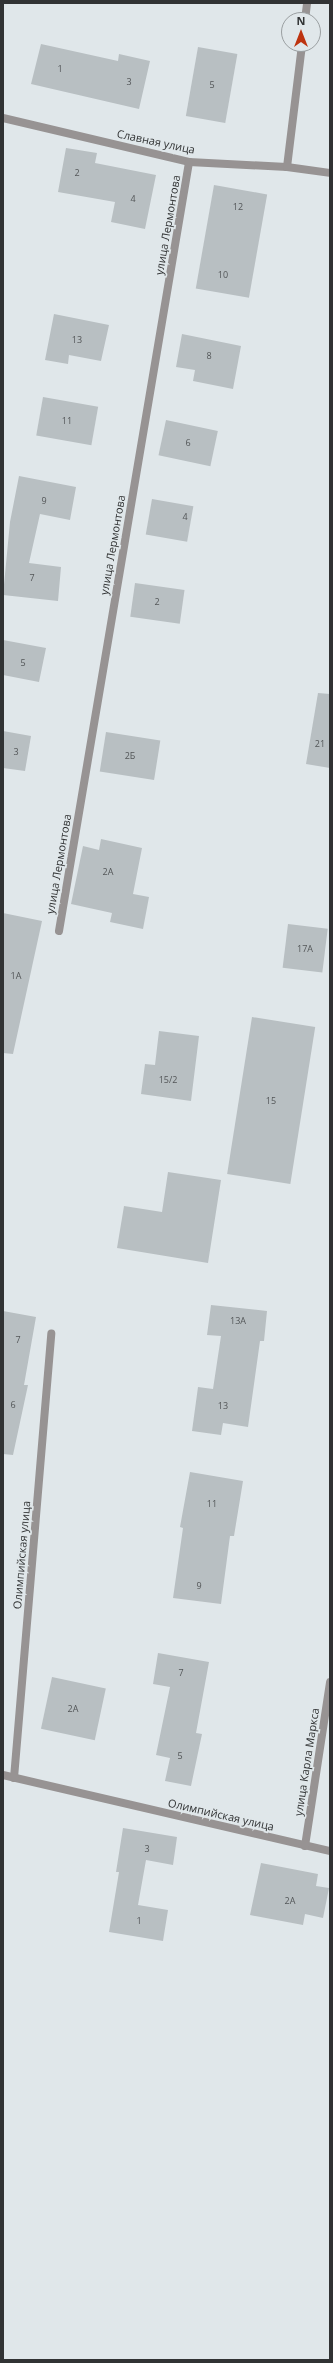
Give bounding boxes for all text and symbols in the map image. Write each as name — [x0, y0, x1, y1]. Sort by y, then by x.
north arrow — [281, 12, 321, 52]
text: N — [297, 13, 305, 28]
house number: 1 — [57, 64, 63, 74]
house number: 3 — [126, 77, 132, 87]
house number: 5 — [209, 80, 215, 90]
street label: Славная улица — [116, 127, 196, 157]
house number: 2 — [74, 168, 80, 178]
street label: улица Лермонтова — [153, 174, 183, 276]
house number: 4 — [130, 194, 136, 204]
house number: 12 — [233, 202, 243, 212]
house number: 10 — [218, 270, 228, 280]
house number: 13 — [72, 335, 82, 345]
house number: 8 — [206, 351, 212, 361]
house number: 11 — [62, 416, 72, 426]
house number: 6 — [185, 438, 191, 448]
street label: улица Лермонтова — [98, 494, 128, 596]
house number: 9 — [41, 496, 47, 506]
house number: 4 — [182, 512, 188, 522]
house number: 7 — [29, 573, 35, 583]
house number: 2 — [154, 597, 160, 607]
house number: 5 — [20, 658, 26, 668]
house number: 21 — [315, 739, 325, 749]
house number: 3 — [13, 747, 19, 757]
house number: 2Б — [125, 751, 135, 761]
street label: улица Лермонтова — [44, 813, 74, 915]
house number: 2А — [103, 867, 113, 877]
house number: 17А — [297, 944, 313, 954]
house number: 1А — [11, 971, 21, 981]
house number: 15/2 — [159, 1075, 177, 1085]
house number: 15 — [266, 1096, 276, 1106]
house number: 13А — [230, 1316, 246, 1326]
house number: 7 — [15, 1335, 21, 1345]
house number: 6 — [10, 1400, 16, 1410]
house number: 13 — [218, 1401, 228, 1411]
house number: 11 — [207, 1499, 217, 1509]
street label: Олимпийская улица — [11, 1500, 33, 1610]
house number: 9 — [196, 1581, 202, 1591]
house number: 7 — [178, 1668, 184, 1678]
house number: 2А — [68, 1704, 78, 1714]
street label: улица Карла Маркса — [292, 1707, 322, 1817]
house number: 5 — [177, 1751, 183, 1761]
street label: Олимпийская улица — [167, 1796, 275, 1834]
house number: 3 — [144, 1844, 150, 1854]
house number: 2А — [285, 1896, 295, 1906]
house number: 1 — [136, 1916, 142, 1926]

